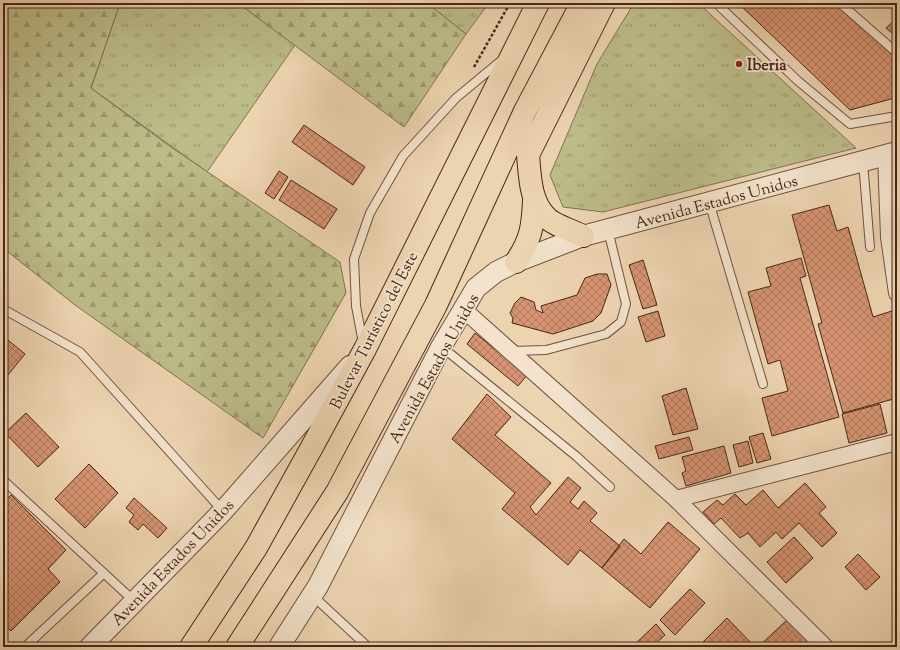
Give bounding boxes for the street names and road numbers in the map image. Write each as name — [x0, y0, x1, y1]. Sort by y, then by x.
street label: Avenida Estados Unidos — [633, 171, 801, 236]
street label: Bulevar Turístico del Este — [325, 248, 425, 414]
street label: Avenida Estados Unidos — [384, 290, 486, 448]
street label: Avenida Estados Unidos — [107, 495, 240, 632]

